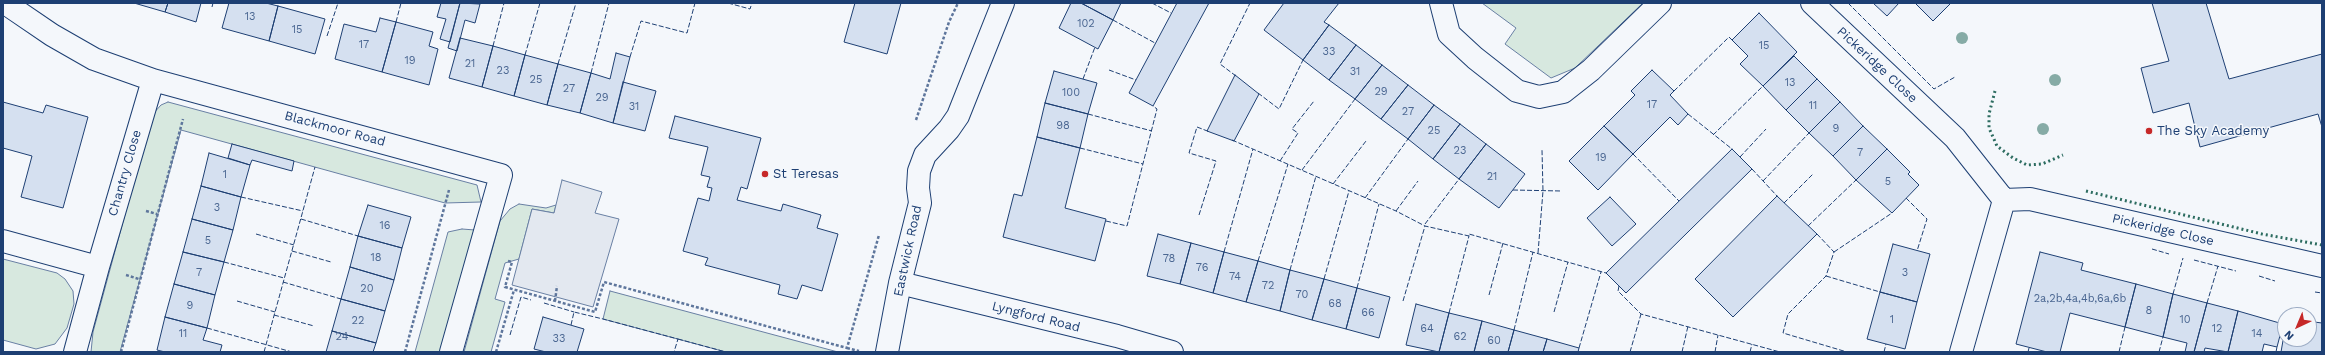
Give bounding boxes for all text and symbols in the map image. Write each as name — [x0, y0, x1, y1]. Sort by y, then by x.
house number: 13 — [245, 10, 255, 24]
house number: 102 — [1077, 17, 1095, 31]
house number: 15 — [292, 23, 302, 37]
street label: Pickeridge Close — [1834, 24, 1920, 106]
house number: 17 — [359, 38, 369, 52]
house number: 15 — [1759, 39, 1769, 53]
house number: 33 — [1323, 45, 1335, 59]
house number: 19 — [404, 54, 416, 68]
house number: 21 — [465, 57, 475, 71]
house number: 23 — [497, 64, 509, 78]
house number: 31 — [1350, 65, 1360, 79]
house number: 25 — [530, 73, 542, 87]
house number: 13 — [1785, 76, 1795, 90]
house number: 27 — [563, 82, 575, 96]
house number: 29 — [1374, 85, 1388, 99]
house number: 100 — [1062, 86, 1080, 100]
house number: 29 — [595, 91, 609, 105]
house number: 17 — [1647, 98, 1657, 112]
house number: 11 — [1809, 99, 1817, 113]
house number: 31 — [629, 100, 639, 114]
house number: 27 — [1402, 105, 1414, 119]
street label: Blackmoor Road — [283, 108, 387, 150]
house number: 98 — [1056, 119, 1070, 133]
house number: 9 — [1833, 122, 1839, 136]
place label: The Sky Academy — [2157, 123, 2269, 139]
house number: 25 — [1428, 124, 1440, 138]
marker: The Sky Academy — [2144, 126, 2154, 136]
street label: Chantry Close — [105, 128, 145, 218]
house number: 23 — [1454, 144, 1466, 158]
house number: 7 — [1857, 146, 1863, 160]
house number: 19 — [1595, 151, 1607, 165]
place label: St Teresas — [773, 166, 839, 182]
house number: 1 — [223, 168, 227, 182]
marker: St Teresas — [760, 169, 770, 179]
house number: 21 — [1487, 170, 1497, 184]
house number: 5 — [1885, 175, 1891, 189]
house number: 3 — [214, 201, 220, 215]
street label: Eastwick Road — [891, 204, 925, 298]
street label: Pickeridge Close — [2111, 211, 2215, 249]
house number: 16 — [380, 219, 390, 233]
house number: 5 — [205, 234, 211, 248]
house number: 18 — [370, 251, 382, 265]
house number: 78 — [1163, 252, 1175, 266]
house number: 76 — [1196, 261, 1208, 275]
house number: 7 — [196, 266, 202, 280]
house number: 3 — [1902, 266, 1908, 280]
house number: 74 — [1229, 270, 1241, 284]
house number: 72 — [1262, 279, 1274, 293]
house number: 20 — [360, 282, 374, 296]
house number: 70 — [1296, 288, 1308, 302]
house number: 2a,2b,4a,4b,6a,6b — [2034, 292, 2126, 306]
house number: 68 — [1328, 297, 1342, 311]
street label: Lyngford Road — [990, 298, 1082, 336]
house number: 9 — [187, 299, 193, 313]
house number: 8 — [2146, 304, 2152, 318]
house number: 66 — [1361, 306, 1375, 320]
north arrow — [2277, 307, 2317, 347]
house number: 1 — [1890, 313, 1894, 327]
house number: 10 — [2179, 313, 2191, 327]
house number: 22 — [352, 314, 364, 328]
house number: 64 — [1420, 322, 1434, 336]
house number: 12 — [2212, 322, 2222, 336]
house number: 11 — [179, 327, 187, 341]
house number: 14 — [2251, 327, 2263, 341]
text: N — [2282, 328, 2296, 343]
house number: 24 — [336, 330, 348, 344]
house number: 62 — [1453, 330, 1467, 344]
house number: 33 — [553, 332, 565, 346]
house number: 60 — [1487, 334, 1501, 348]

